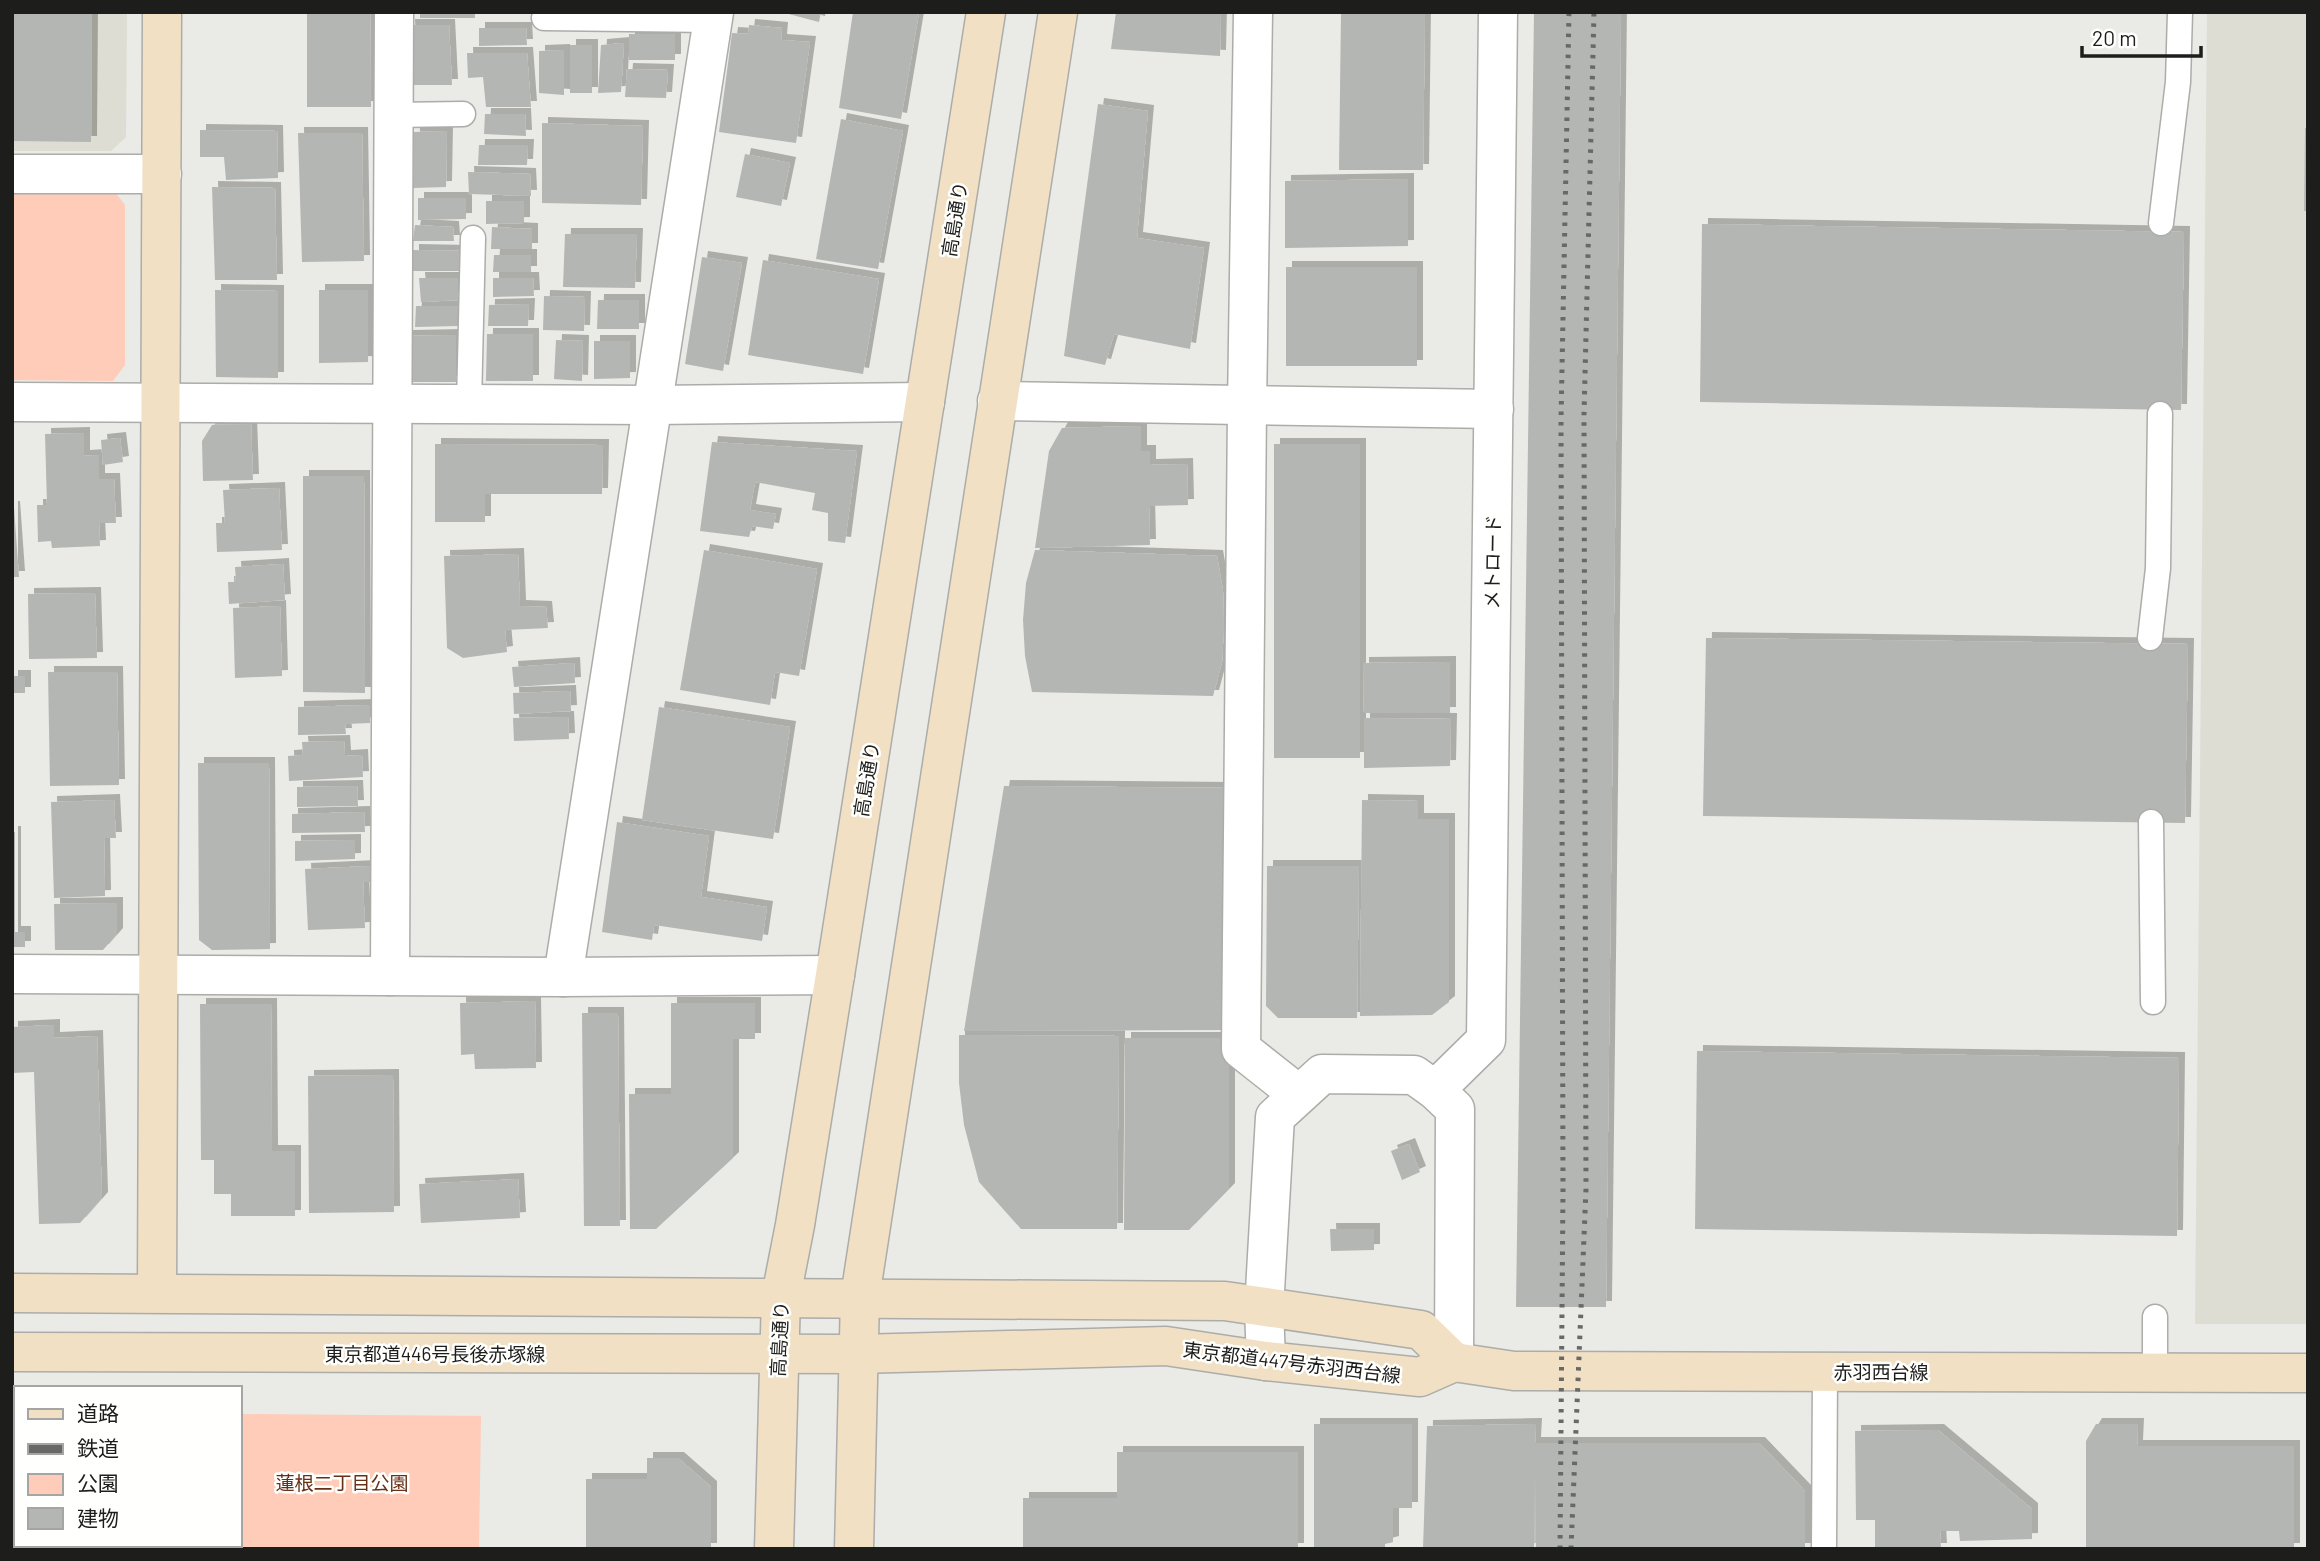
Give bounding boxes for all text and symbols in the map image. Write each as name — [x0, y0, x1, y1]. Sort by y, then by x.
scale bar — [2082, 14, 2201, 58]
text: 20 m — [2092, 25, 2137, 50]
street label: 高島通り — [937, 180, 971, 258]
street label: メトロード — [1480, 514, 1504, 610]
street label: 高島通り — [849, 740, 883, 818]
street label: 高島通り — [766, 1300, 792, 1378]
street label: 東京都道447号赤羽西台線 — [1182, 1337, 1402, 1387]
street label: 東京都道446号長後赤塚線 — [325, 1342, 545, 1365]
street label: 赤羽西台線 — [1833, 1360, 1929, 1383]
legend — [14, 1386, 242, 1547]
text: 道路 — [77, 1400, 119, 1425]
text: 鉄道 — [77, 1435, 119, 1460]
text: 公園 — [77, 1470, 119, 1495]
park label: 蓮根二丁目公園 — [275, 1471, 409, 1494]
text: 建物 — [77, 1505, 119, 1530]

